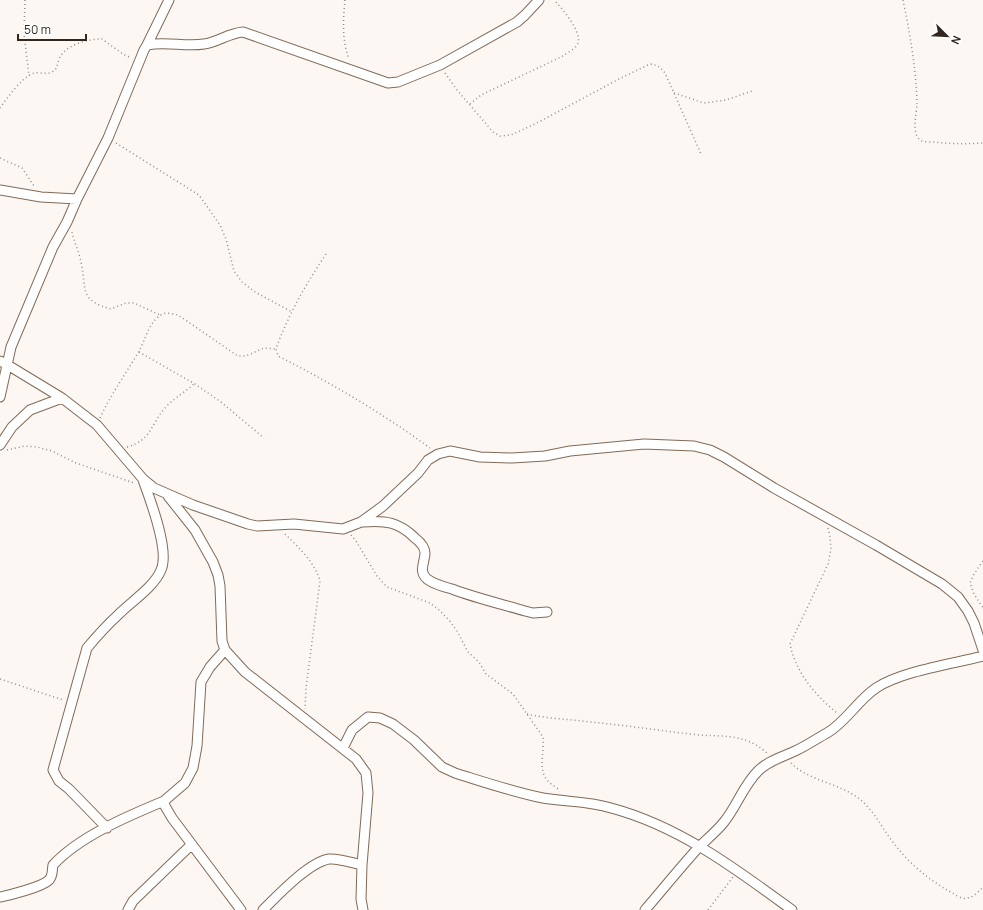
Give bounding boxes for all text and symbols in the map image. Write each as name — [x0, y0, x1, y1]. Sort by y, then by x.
scale bar — [18, 16, 86, 42]
north arrow — [927, 16, 967, 56]
text: 50 m — [24, 21, 51, 38]
text: N — [948, 34, 965, 47]

